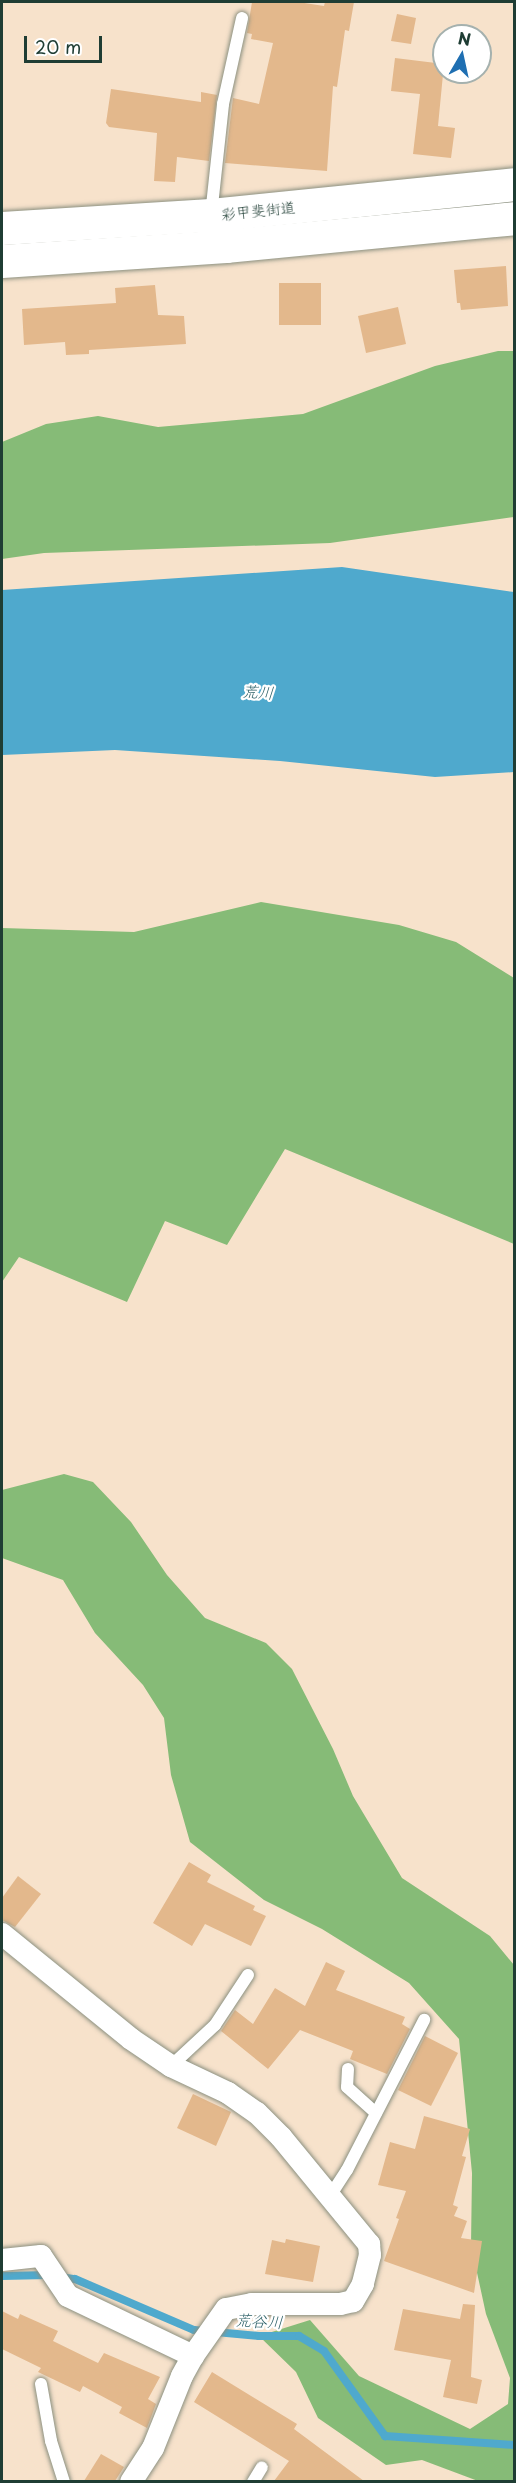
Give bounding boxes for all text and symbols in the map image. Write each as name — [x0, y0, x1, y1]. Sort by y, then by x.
scale bar — [27, 24, 105, 62]
north arrow — [432, 24, 492, 84]
text: N — [456, 25, 473, 51]
text: 20 m — [35, 33, 81, 60]
street label: 彩甲斐街道 — [220, 197, 296, 223]
water label: 荒川 — [241, 680, 275, 702]
water label: 荒谷川 — [235, 2309, 283, 2331]

